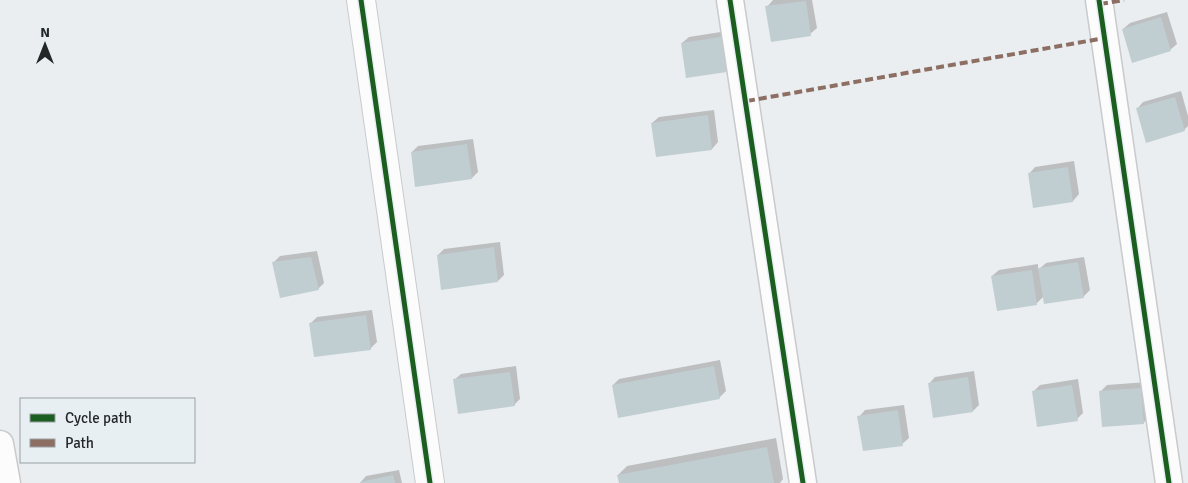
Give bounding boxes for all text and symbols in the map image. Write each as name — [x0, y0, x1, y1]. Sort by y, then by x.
north arrow — [20, 20, 70, 70]
text: N — [40, 24, 50, 41]
legend — [20, 398, 195, 463]
text: Cycle path — [65, 409, 132, 427]
text: Path — [65, 434, 94, 452]

